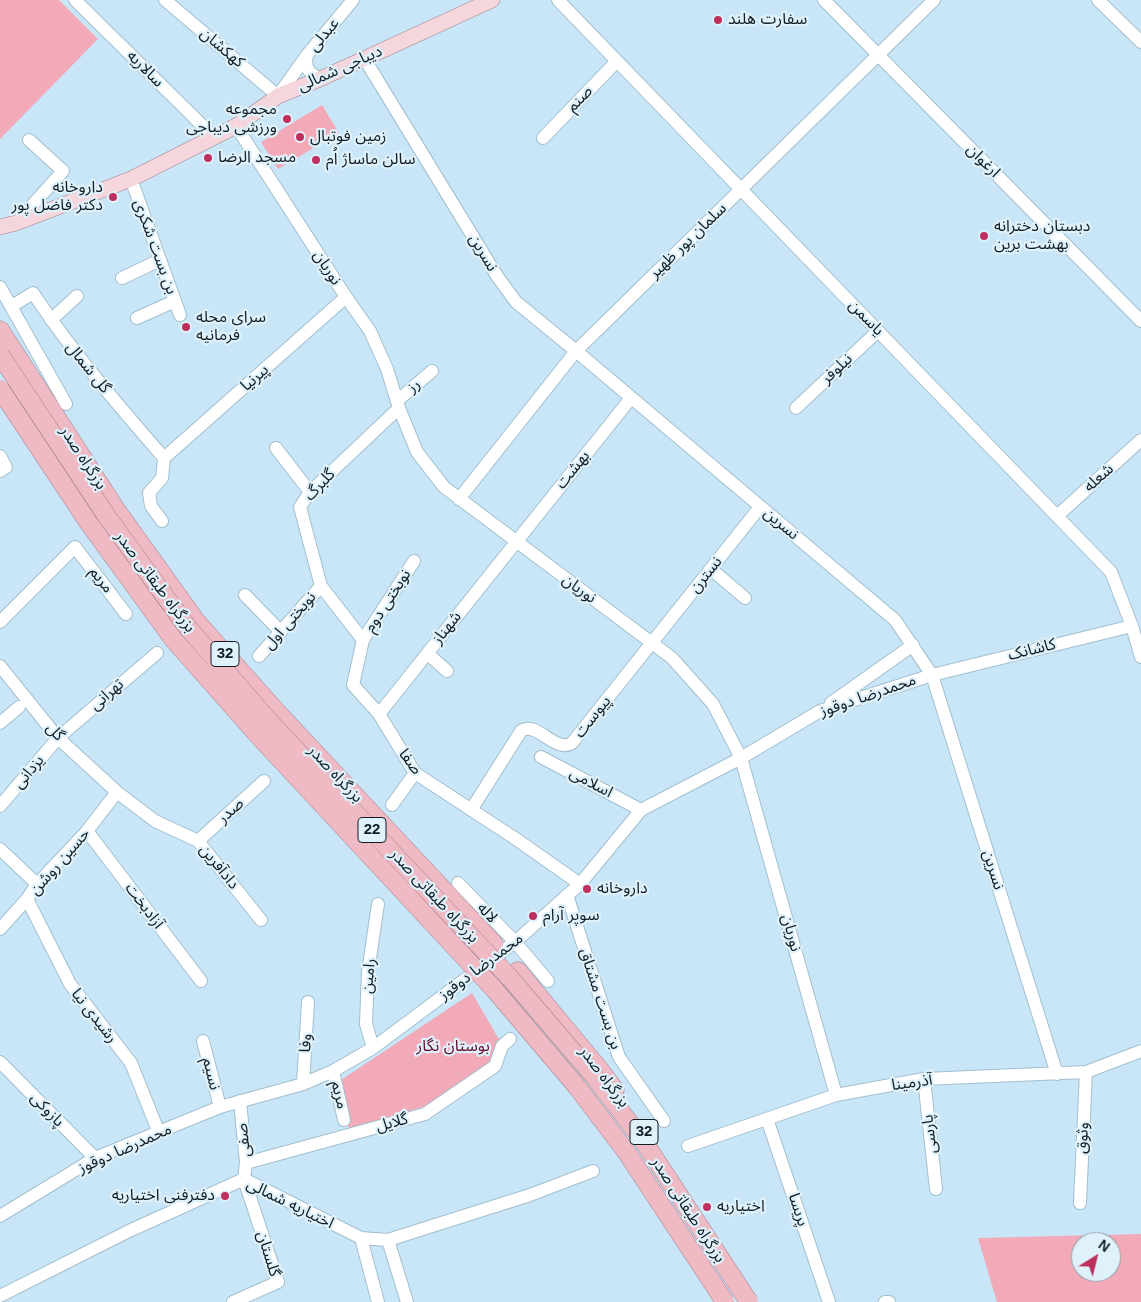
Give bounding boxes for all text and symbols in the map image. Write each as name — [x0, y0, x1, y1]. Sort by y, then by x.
place label: سفارت هلند — [728, 10, 807, 30]
street label: عبدلی — [304, 14, 344, 56]
marker: سفارت هلند — [712, 14, 724, 26]
street label: کهکشان — [196, 24, 248, 72]
street label: دیباجی شمالی — [295, 42, 385, 96]
street label: سالاریه — [122, 46, 168, 92]
street label: صنم — [563, 82, 597, 116]
place label: مجموعه ورزشی دیباجی — [186, 100, 277, 138]
marker: مجموعه ورزشی دیباجی — [281, 113, 293, 125]
place label: زمین فوتبال — [310, 127, 386, 147]
marker: زمین فوتبال — [294, 131, 306, 143]
street label: ارغوان — [962, 140, 1004, 182]
place label: مسجد الرضا — [218, 148, 296, 168]
place label: سالن ماساژ اُم — [326, 150, 416, 170]
marker: مسجد الرضا — [202, 152, 214, 164]
marker: سالن ماساژ اُم — [310, 154, 322, 166]
place label: داروخانه دکتر فاضل پور — [11, 178, 103, 216]
marker: داروخانه دکتر فاضل پور — [107, 191, 119, 203]
street label: بن بست شکرى — [129, 197, 181, 297]
street label: سلمان پور ظهیر — [645, 199, 731, 283]
place label: دبستان دخترانه بهشت برین — [994, 217, 1090, 255]
marker: دبستان دخترانه بهشت برین — [978, 230, 990, 242]
street label: نسرین — [464, 231, 502, 275]
street label: نوریان — [309, 247, 345, 289]
street label: یاسمن — [844, 296, 888, 340]
place label: سرای محله فرمانیه — [196, 308, 266, 346]
marker: سرای محله فرمانیه — [180, 321, 192, 333]
street label: گل شمال — [62, 339, 114, 397]
street label: نیلوفر — [817, 350, 857, 388]
street label: پیرنیا — [237, 360, 273, 396]
street label: رز — [403, 375, 425, 397]
street label: بزرگراه صدر — [55, 423, 111, 493]
street label: بهشت — [552, 447, 594, 493]
street label: شعله — [1080, 460, 1118, 496]
street label: گلبرگ — [300, 465, 340, 505]
street label: نسرین — [759, 504, 803, 544]
street label: بزرگراه طبقاتی صدر — [111, 528, 199, 636]
street label: نسترن — [686, 553, 726, 597]
street label: مریم — [85, 563, 117, 597]
street label: نوبختی دوم — [361, 566, 415, 636]
street label: نوریان — [558, 570, 600, 608]
street label: نوبختی اول — [260, 588, 320, 654]
street label: شهناز — [428, 608, 466, 648]
street label: کاشانک — [1006, 635, 1058, 665]
road number: 32 — [211, 642, 239, 666]
street label: محمدرضا دوقوز — [817, 671, 919, 721]
street label: تهرانی — [86, 675, 128, 715]
street label: پیوست — [571, 692, 615, 742]
street label: گل — [42, 719, 68, 745]
street label: بزرگراه صدر — [303, 741, 367, 807]
street label: صفا — [394, 745, 426, 779]
street label: یزدانی — [9, 751, 49, 793]
street label: اسلامی — [566, 764, 616, 802]
street label: صدر — [214, 794, 248, 828]
road number: 22 — [358, 818, 386, 842]
street label: حسین روشن — [26, 825, 94, 899]
street label: دادآفرین — [195, 841, 243, 893]
street label: بزرگراه طبقاتی صدر — [385, 845, 483, 947]
street label: نسرین — [978, 848, 1008, 892]
street label: آزادبخت — [120, 879, 168, 933]
place label: داروخانه — [597, 879, 648, 899]
marker: داروخانه — [581, 883, 593, 895]
street label: لاله — [473, 899, 501, 927]
place label: سوپر آرام — [543, 906, 599, 926]
marker: سوپر آرام — [527, 910, 539, 922]
street label: نوریان — [777, 912, 805, 954]
street label: محمدرضا دوقوز — [435, 929, 527, 1005]
street label: بن بست مشتاق — [575, 946, 625, 1052]
street label: رامین — [358, 958, 380, 994]
street label: رشیدی نیا — [67, 985, 121, 1047]
street label: وفا — [296, 1033, 316, 1053]
park label: بوستان نگار — [416, 1037, 490, 1057]
street label: بزرگراه صدر — [575, 1042, 633, 1112]
street label: نسیم — [198, 1056, 224, 1092]
street label: آذرمینا — [890, 1071, 934, 1095]
street label: مریم — [326, 1079, 352, 1111]
street label: پازوکی — [26, 1089, 68, 1131]
street label: گلایل — [374, 1110, 410, 1136]
street label: پارسی — [918, 1114, 942, 1154]
street label: محمدرضا دوقوز — [75, 1120, 175, 1178]
road number: 32 — [630, 1120, 658, 1144]
street label: صفی — [233, 1122, 255, 1158]
street label: وثوق — [1073, 1122, 1093, 1154]
street label: بزرگراه طبقاتی صدر — [647, 1154, 729, 1266]
street label: اختیاریه شمالی — [243, 1175, 337, 1233]
place label: دفترفنی اختیاریه — [112, 1186, 215, 1206]
marker: دفترفنی اختیاریه — [219, 1190, 231, 1202]
street label: پریسا — [784, 1191, 812, 1229]
place label: اختیاریه — [717, 1197, 765, 1217]
marker: اختیاریه — [701, 1201, 713, 1213]
street label: گلستان — [252, 1229, 284, 1279]
north arrow — [1071, 1232, 1121, 1282]
text: N — [1095, 1236, 1113, 1255]

